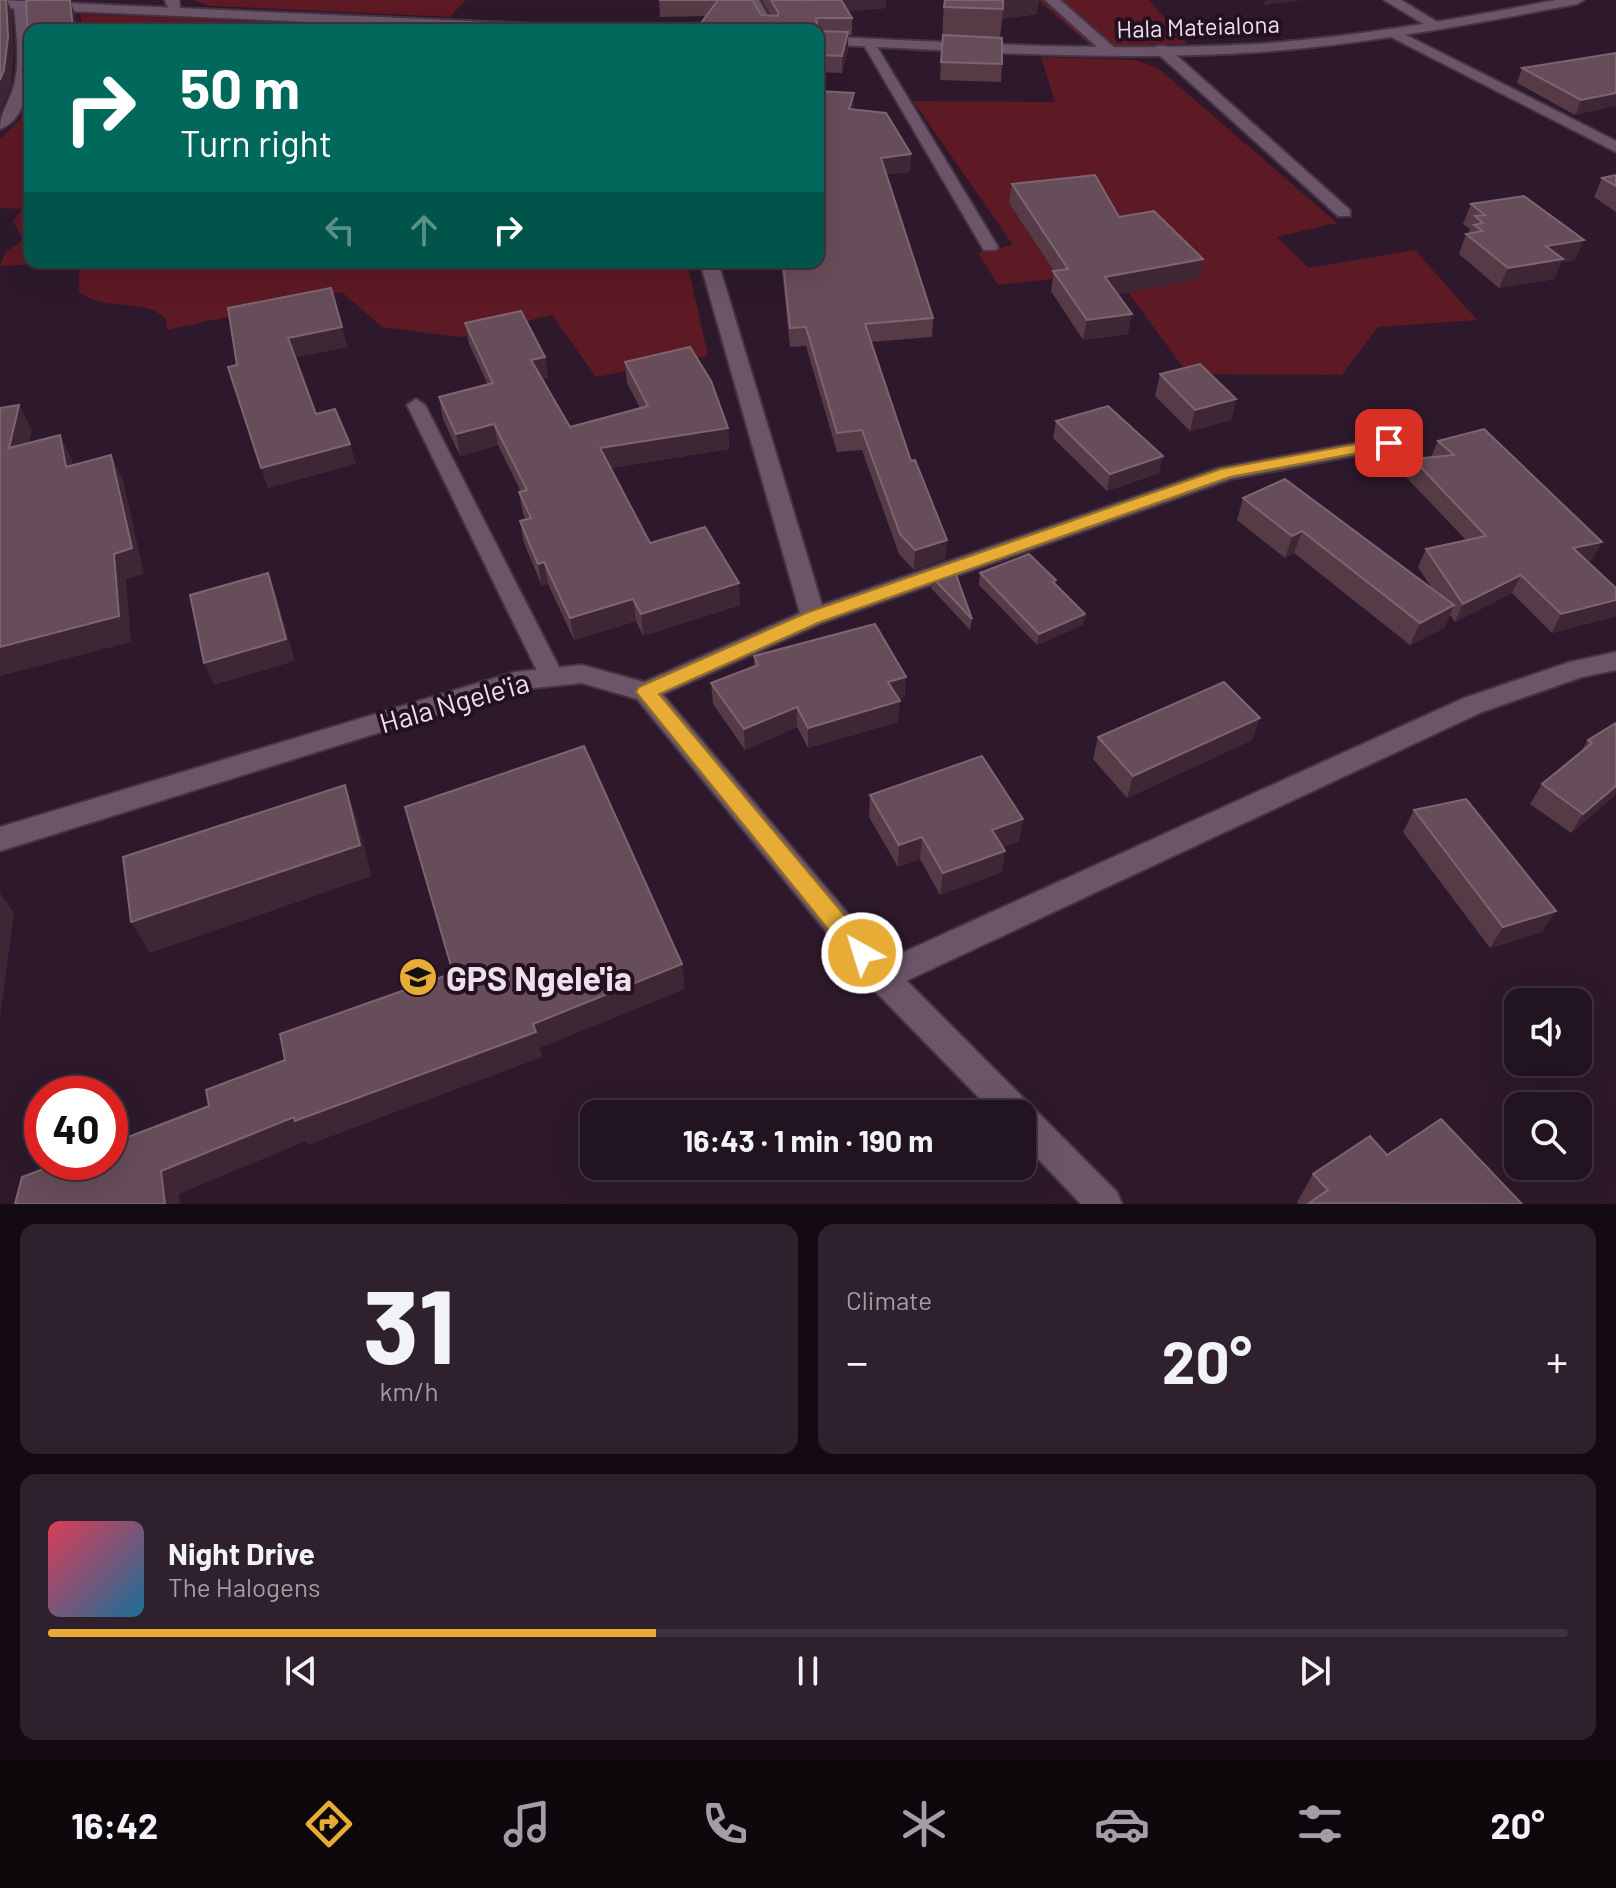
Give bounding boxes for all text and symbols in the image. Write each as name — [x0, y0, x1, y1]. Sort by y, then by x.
street label: Hala Mateialona — [1116, 9, 1280, 43]
text: 50 m — [180, 53, 300, 120]
icon: right — [48, 56, 152, 160]
text: Turn right — [180, 121, 332, 164]
icon: left — [318, 208, 362, 252]
icon: ahead — [402, 208, 446, 252]
icon: right — [486, 208, 530, 252]
pin — [1355, 409, 1423, 477]
icon: arrive — [1367, 421, 1411, 465]
street label: Hala Ngele'ia — [375, 664, 533, 740]
position arrow — [820, 911, 904, 995]
school or university icon: GPS Ngele'ia — [397, 956, 439, 998]
place label: GPS Ngele'ia — [446, 957, 632, 998]
map controls — [1504, 988, 1592, 1180]
button: sound — [1504, 988, 1592, 1076]
speed limit sign: 40 — [24, 1076, 128, 1180]
button: search — [1504, 1092, 1592, 1180]
text: 16:43 · 1 min · 190 m — [683, 1122, 933, 1158]
text: 31 — [363, 1260, 455, 1385]
text: Climate — [846, 1284, 932, 1315]
text: 20° — [1162, 1324, 1252, 1396]
text: − — [846, 1334, 868, 1387]
text: + — [1546, 1334, 1568, 1387]
text: km/h — [380, 1375, 438, 1406]
text: Night Drive — [168, 1535, 315, 1571]
text: The Halogens — [168, 1571, 320, 1602]
icon: previous — [279, 1649, 323, 1693]
icon: pause — [786, 1649, 830, 1693]
icon: next — [1293, 1649, 1337, 1693]
icon: directions — [301, 1796, 357, 1852]
icon: music — [499, 1796, 555, 1852]
icon: phone — [697, 1796, 753, 1852]
icon: climate — [896, 1796, 952, 1852]
icon: car — [1094, 1796, 1150, 1852]
icon: filters — [1292, 1796, 1348, 1852]
text: 16:42 — [71, 1803, 158, 1846]
text: 20° — [1491, 1803, 1545, 1846]

